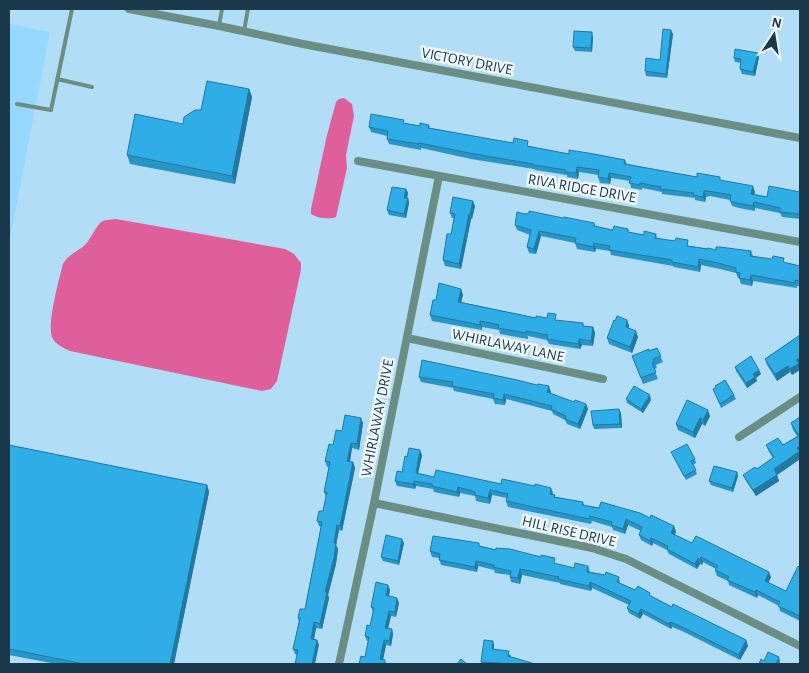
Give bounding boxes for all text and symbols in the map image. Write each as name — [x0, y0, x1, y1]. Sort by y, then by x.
north arrow — [749, 10, 799, 60]
text: N — [770, 15, 783, 31]
street label: VICTORY DRIVE — [420, 45, 514, 78]
street label: RIVA RIDGE DRIVE — [527, 172, 637, 205]
street label: WHIRLAWAY LANE — [450, 326, 565, 365]
street label: WHIRLAWAY DRIVE — [359, 358, 396, 478]
street label: HILL RISE DRIVE — [521, 513, 617, 550]

